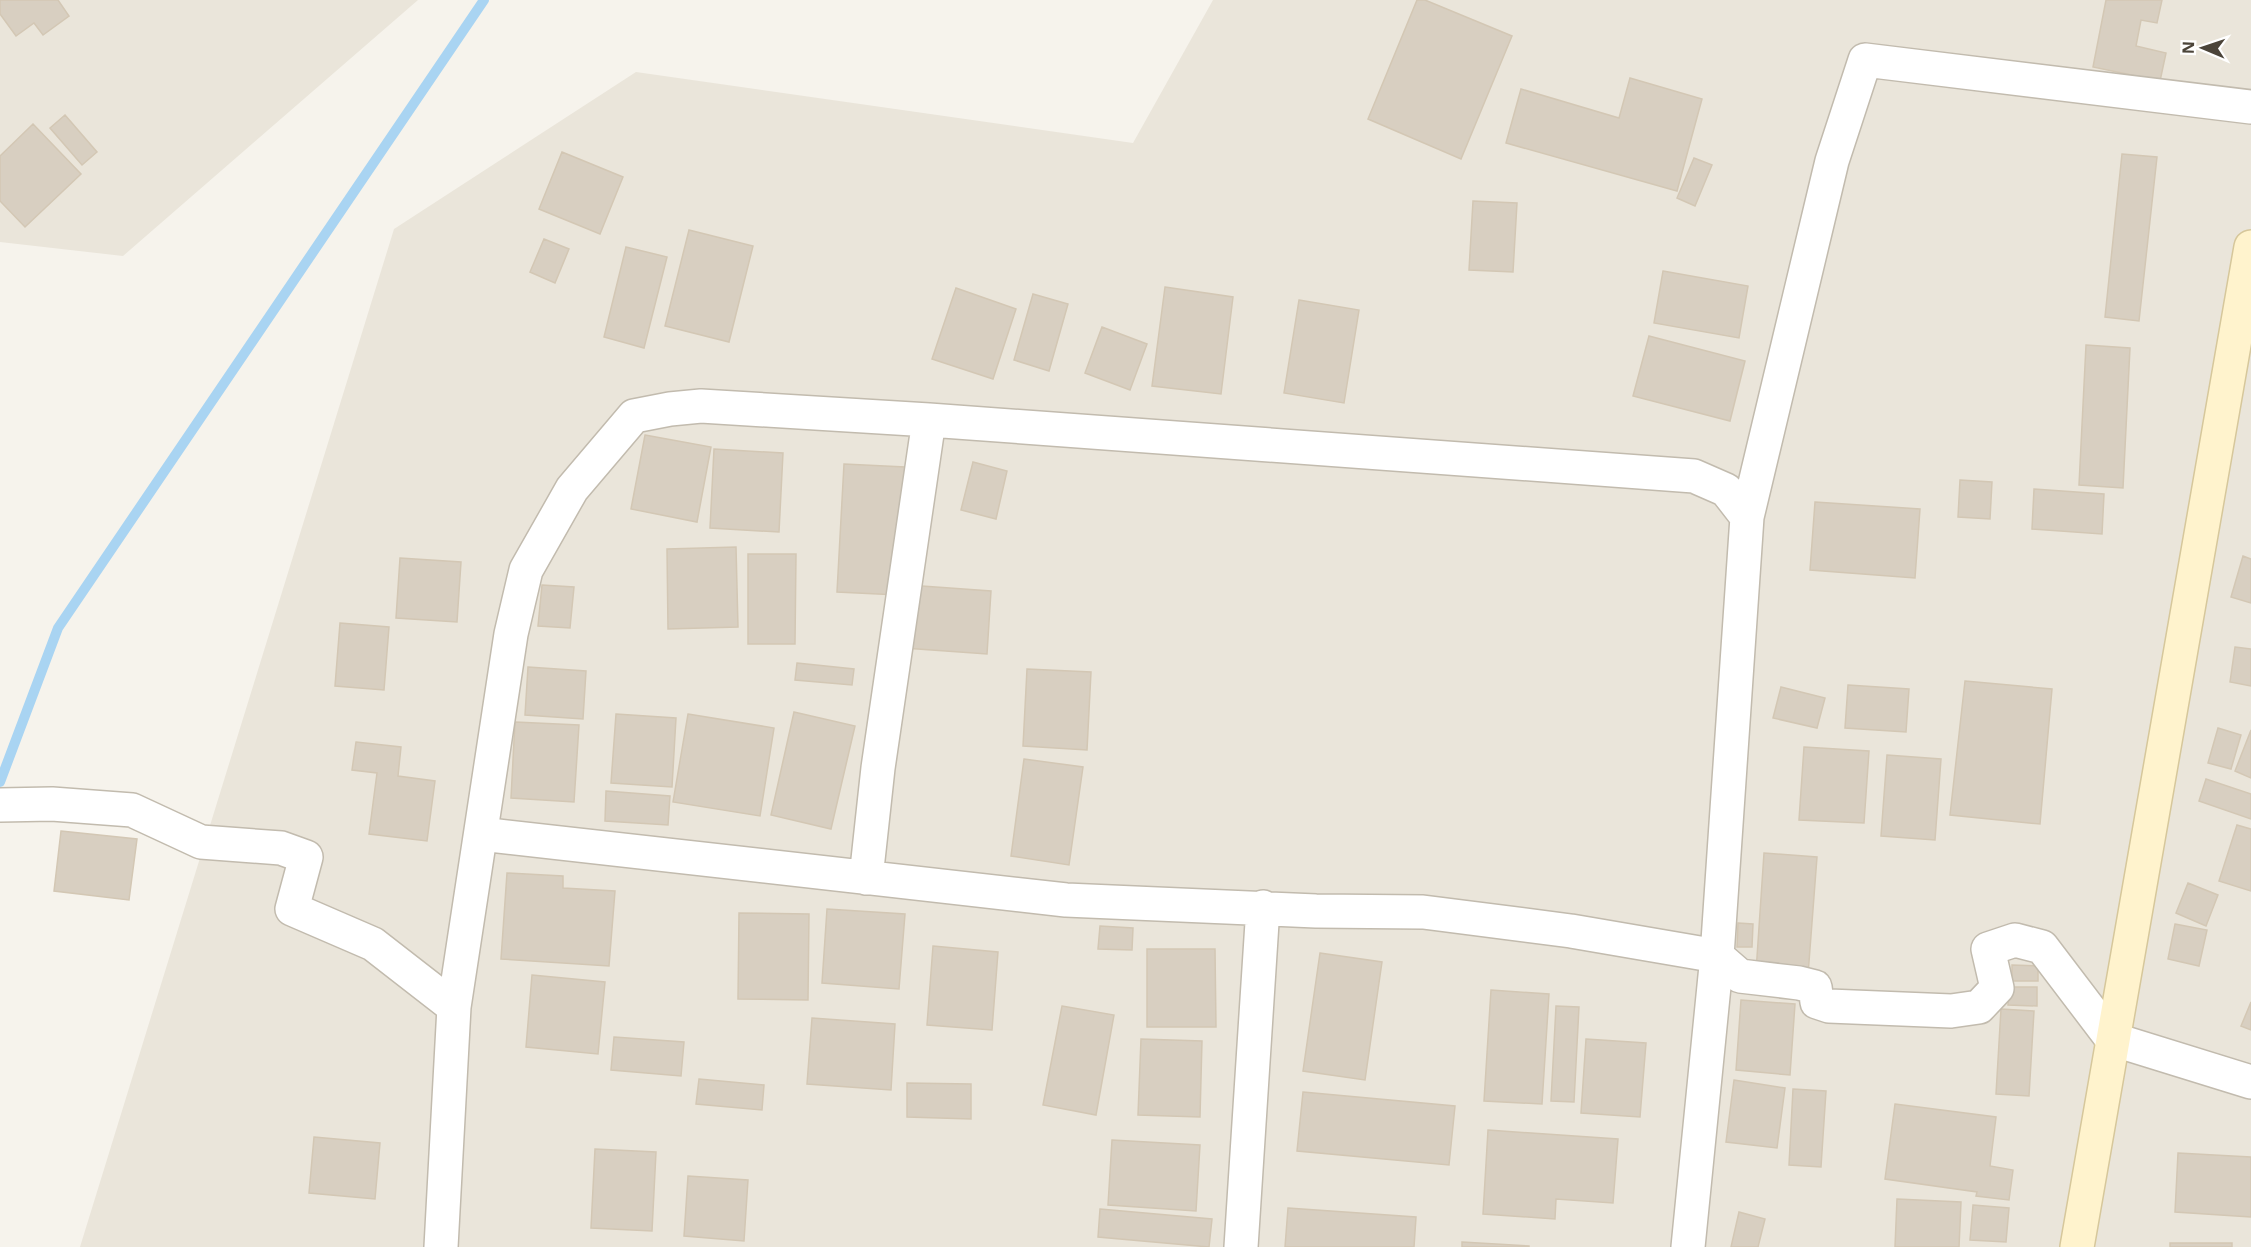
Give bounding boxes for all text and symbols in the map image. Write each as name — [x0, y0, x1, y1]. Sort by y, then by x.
north arrow — [2173, 18, 2233, 78]
text: N — [2177, 41, 2199, 54]

